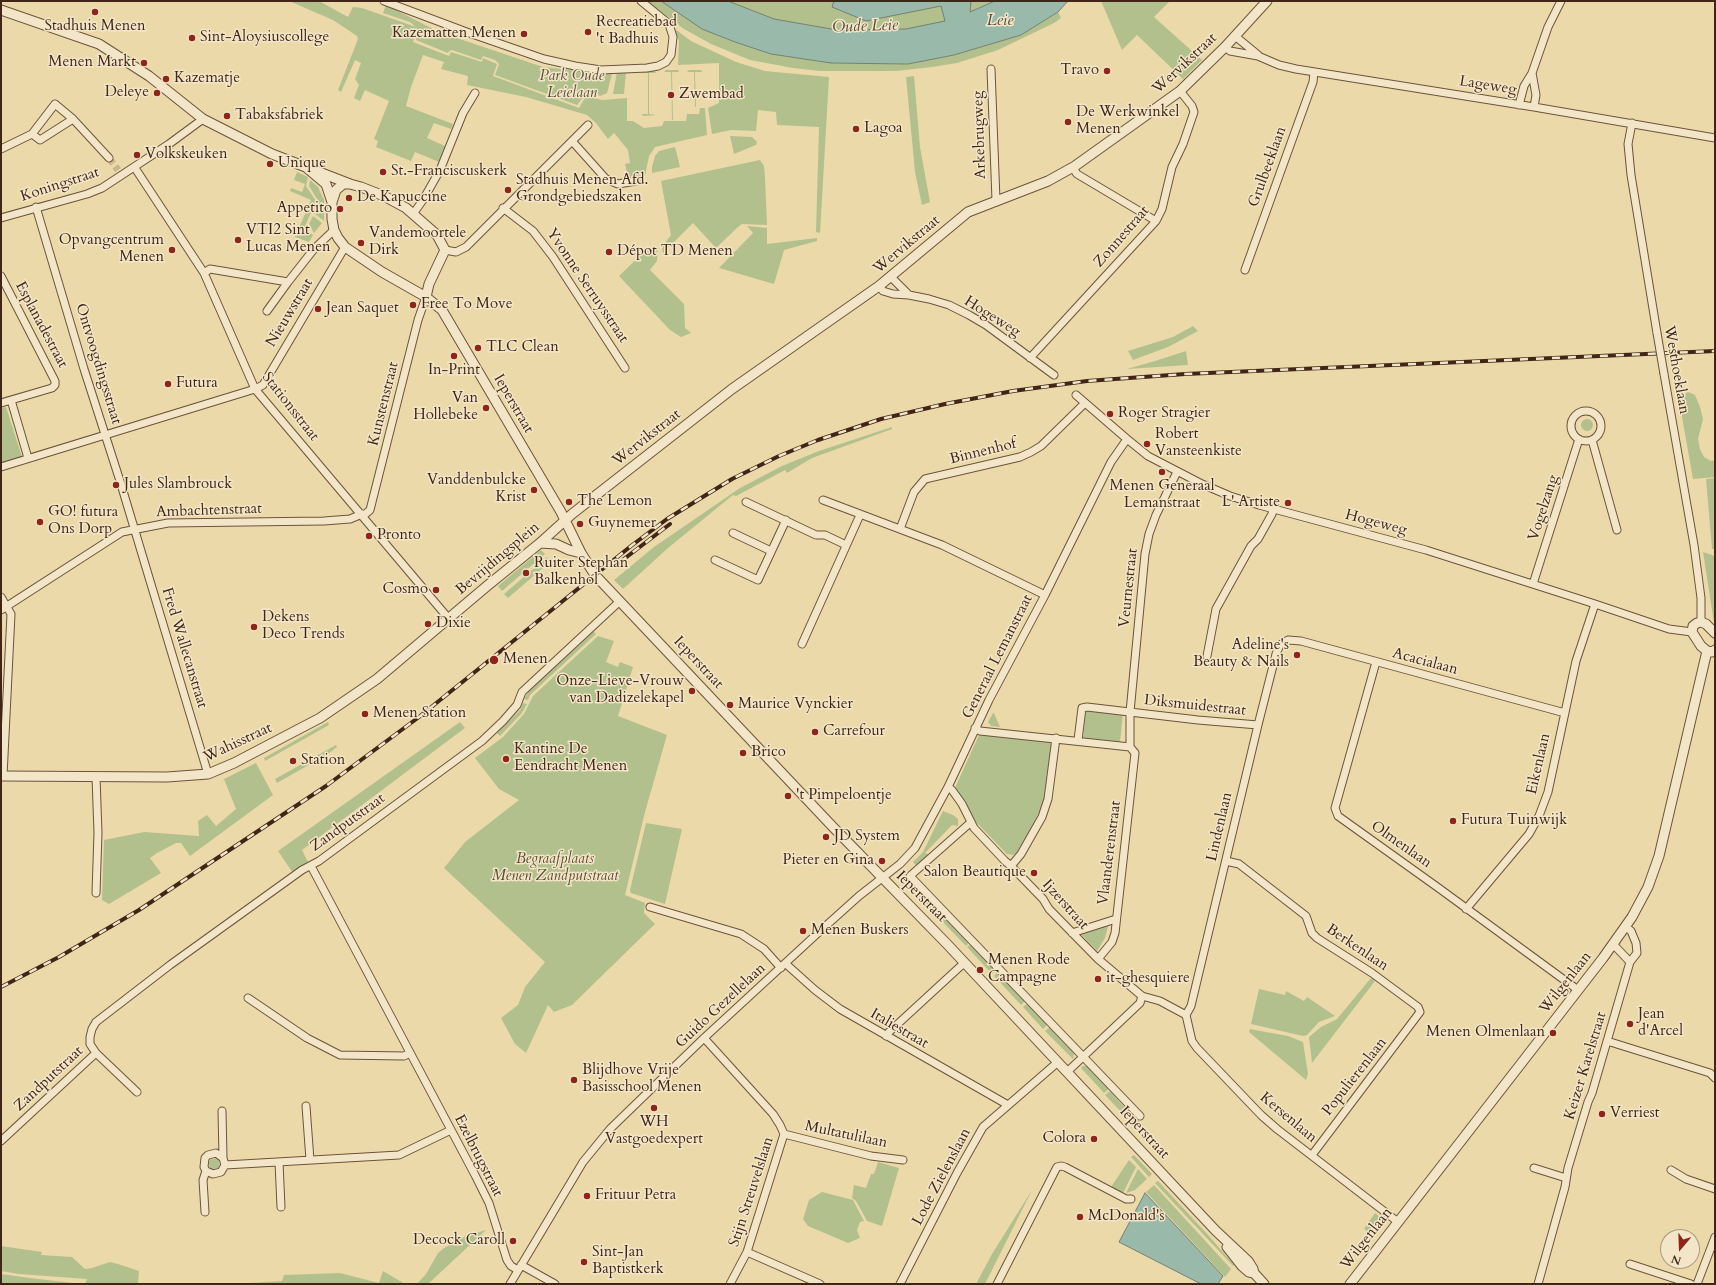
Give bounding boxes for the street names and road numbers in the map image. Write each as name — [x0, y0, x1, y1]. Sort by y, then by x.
street label: Wervikstraat — [1149, 30, 1221, 98]
street label: Lageweg — [1458, 73, 1518, 99]
street label: Arkebrugweg — [969, 91, 991, 179]
street label: Grulbeeklaan — [1245, 124, 1291, 210]
street label: Koningstraat — [18, 164, 102, 206]
street label: Zonnestraat — [1090, 203, 1154, 271]
street label: Wervikstraat — [870, 212, 944, 278]
street label: Yvonne Serruysstraat — [542, 225, 632, 347]
street label: Nieuwstraat — [262, 275, 318, 351]
street label: Esplanadestraat — [11, 279, 71, 371]
street label: Hogeweg — [960, 293, 1024, 341]
street label: Ontvoogdingsstraat — [71, 301, 125, 427]
street label: Westhoeklaan — [1659, 324, 1693, 416]
street label: Kunstenstraat — [365, 360, 403, 448]
street label: Stationsstraat — [258, 369, 322, 445]
street label: Ieperstraat — [489, 371, 537, 437]
street label: Wervikstraat — [609, 406, 685, 470]
street label: Binnenhof — [948, 435, 1018, 469]
street label: Vogelzang — [1525, 473, 1563, 543]
street label: Ambachtenstraat — [156, 500, 262, 522]
street label: Hogeweg — [1343, 506, 1409, 540]
street label: Bevrijdingsplein — [452, 519, 544, 599]
street label: Veurnestraat — [1116, 547, 1142, 629]
street label: Fred Wallecanstraat — [157, 586, 211, 710]
street label: Generaal Lemanstraat — [959, 592, 1037, 722]
street label: Ieperstraat — [669, 633, 727, 693]
street label: Acacialaan — [1390, 645, 1460, 679]
street label: Diksmuidestraat — [1143, 692, 1247, 720]
street label: Wahisstraat — [201, 719, 275, 767]
street label: Eikenlaan — [1523, 732, 1555, 796]
street label: Zandputstraat — [307, 790, 389, 856]
street label: Lindenlaan — [1203, 791, 1237, 863]
street label: Vlaanderenstraat — [1095, 800, 1125, 906]
street label: Olmenlaan — [1367, 818, 1435, 872]
street label: Ieperstraat — [892, 868, 950, 926]
street label: Ijzerstraat — [1038, 876, 1092, 934]
street label: Berkenlaan — [1322, 921, 1392, 975]
street label: Wilgenlaan — [1536, 948, 1596, 1018]
street label: Guido Gezellelaan — [672, 960, 770, 1052]
street label: Italiestraat — [867, 1005, 931, 1053]
street label: Keizer Karelstraat — [1561, 1010, 1611, 1122]
street label: Populierenlaan — [1319, 1034, 1391, 1120]
street label: Zandputstraat — [11, 1043, 87, 1115]
street label: Kersenlaan — [1256, 1089, 1320, 1147]
street label: Ieperstraat — [1115, 1103, 1173, 1163]
street label: Ezelbrugstraat — [450, 1112, 506, 1200]
street label: Multatulilaan — [803, 1117, 889, 1153]
street label: Lode Zielenslaan — [909, 1125, 975, 1229]
street label: Stijn Streuvelslaan — [726, 1135, 778, 1249]
street label: Wilgenlaan — [1337, 1204, 1397, 1274]

